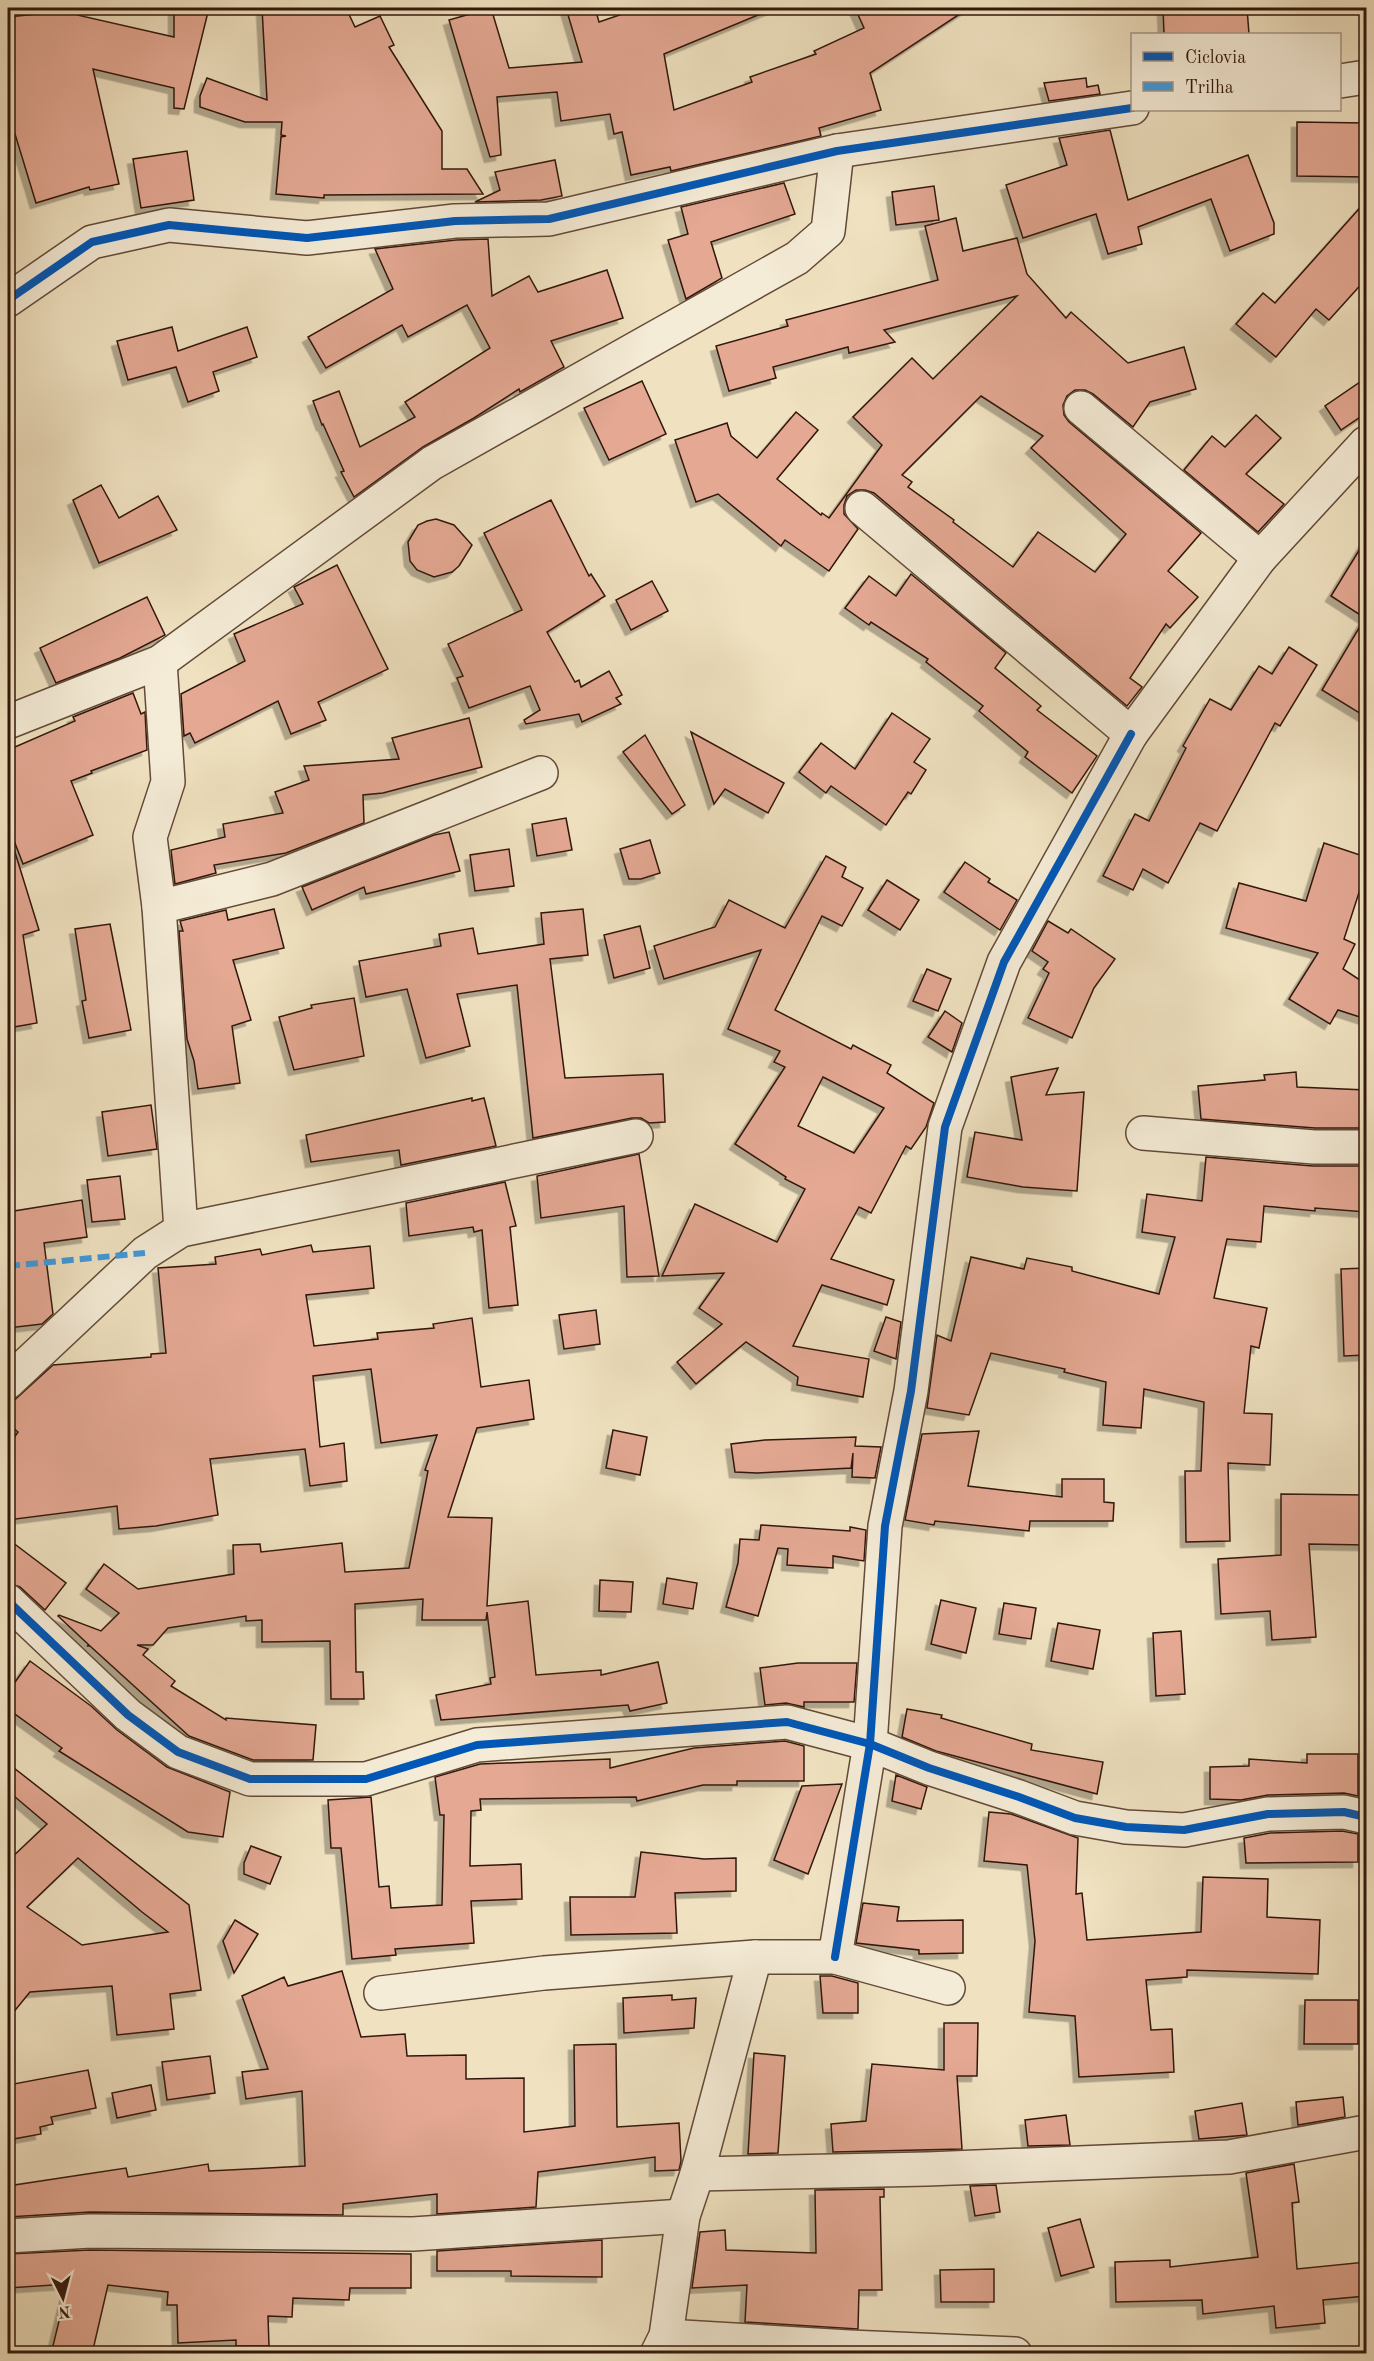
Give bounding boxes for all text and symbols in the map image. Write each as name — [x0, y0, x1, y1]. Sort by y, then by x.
legend — [1131, 33, 1341, 111]
text: Ciclovia — [1185, 49, 1246, 67]
text: Trilha — [1185, 79, 1234, 97]
north arrow — [33, 2268, 93, 2328]
text: N — [57, 2302, 71, 2320]

